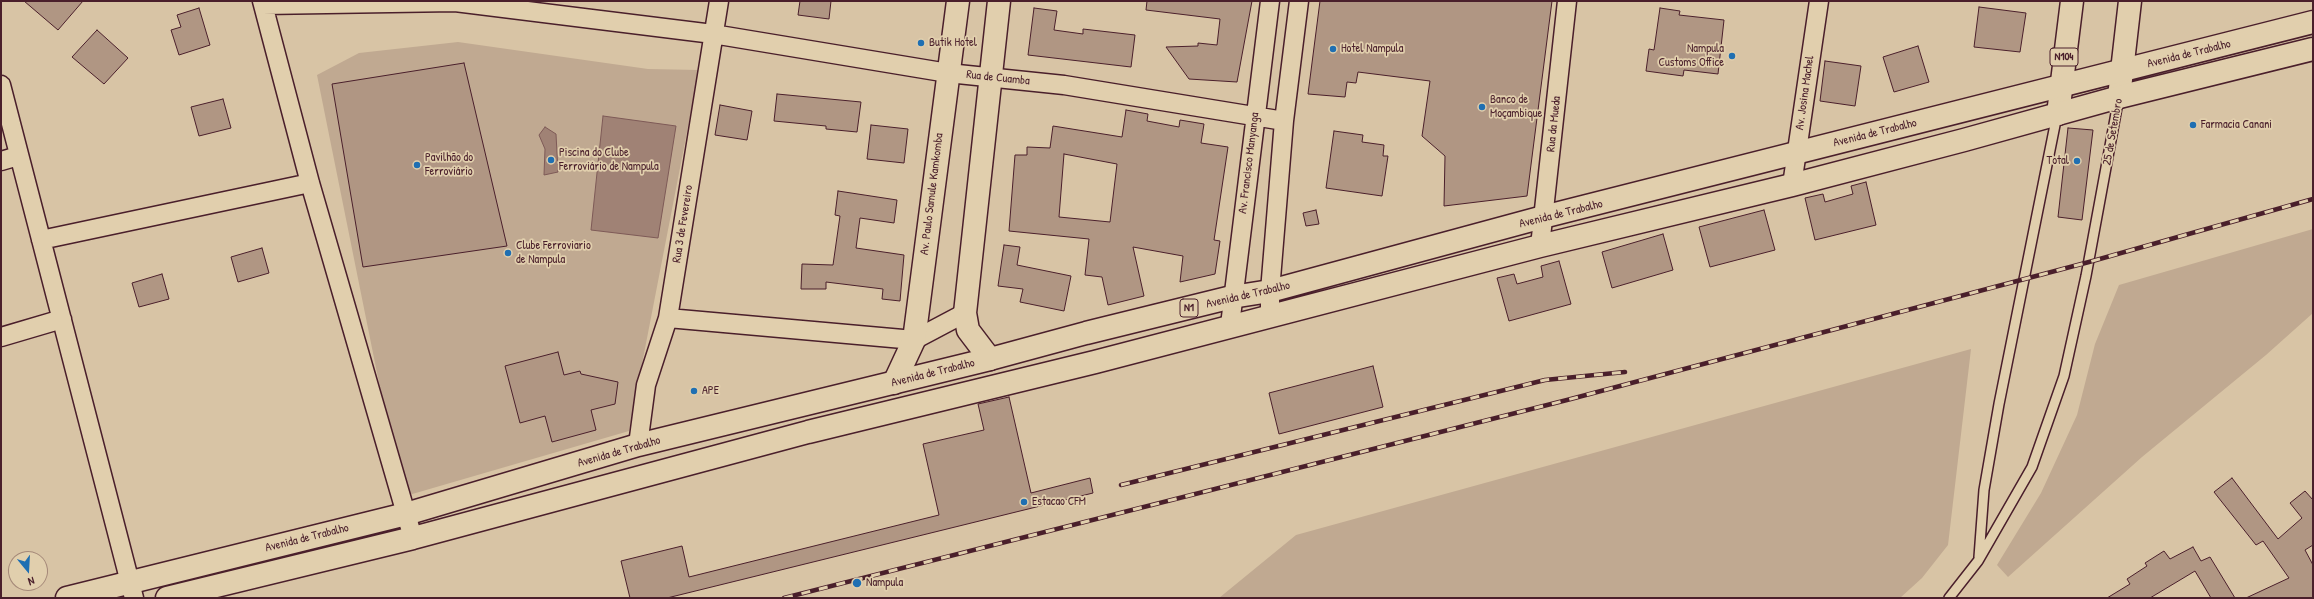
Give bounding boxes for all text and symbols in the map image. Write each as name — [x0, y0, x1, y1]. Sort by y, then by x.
place label: Butik Hotel — [929, 36, 977, 50]
street label: Avenida de Trabalho — [2146, 37, 2232, 71]
marker: Butik Hotel — [916, 38, 926, 48]
place label: Hotel Nampula — [1341, 42, 1403, 56]
place label: Nampula Customs Office — [1658, 42, 1724, 70]
marker: Hotel Nampula — [1328, 44, 1338, 54]
road number: N104 — [2050, 48, 2078, 66]
marker: Nampula Customs Office — [1727, 51, 1737, 61]
street label: Av. Josina Machel — [1793, 55, 1817, 131]
street label: Rua de Cuamba — [966, 68, 1030, 88]
place label: Banco de Moçambique — [1490, 93, 1542, 121]
street label: Rua da Mueda — [1544, 95, 1564, 153]
street label: 25 de Setembro — [2100, 98, 2126, 166]
marker: Banco de Moçambique — [1477, 102, 1487, 112]
street label: Av. Francisco Manyanga — [1236, 112, 1262, 214]
street label: Avenida de Trabalho — [1832, 116, 1918, 150]
place label: Farmacia Canani — [2201, 118, 2272, 132]
marker: Farmacia Canani — [2188, 120, 2198, 130]
street label: Av. Paulo Samule Kamkomba — [917, 132, 947, 256]
place label: Piscina do Clube Ferroviário de Nampula — [559, 146, 659, 174]
place label: Pavilhão do Ferroviário — [425, 151, 473, 179]
place label: Total — [2047, 154, 2069, 168]
marker: Piscina do Clube Ferroviário de Nampula — [546, 155, 556, 165]
marker: Total — [2072, 156, 2082, 166]
marker: Pavilhão do Ferroviário — [412, 160, 422, 170]
street label: Rua 3 de Fevereiro — [670, 184, 696, 264]
street label: Avenida de Trabalho — [1518, 197, 1604, 231]
place label: Clube Ferroviario de Nampula — [516, 239, 591, 267]
marker: Clube Ferroviario de Nampula — [503, 248, 513, 258]
street label: Avenida de Trabalho — [1205, 278, 1291, 312]
road number: N1 — [1180, 299, 1198, 317]
street label: Avenida de Trabalho — [890, 356, 976, 390]
place label: APE — [702, 384, 719, 398]
marker: APE — [689, 386, 699, 396]
street label: Avenida de Trabalho — [576, 433, 662, 471]
place label: Estacao CFM — [1032, 495, 1086, 509]
marker: Estacao CFM — [1019, 497, 1029, 507]
street label: Avenida de Trabalho — [264, 521, 350, 555]
north arrow — [8, 551, 48, 591]
text: N — [26, 574, 36, 589]
place label: Nampula — [866, 576, 903, 590]
marker: Nampula — [851, 577, 863, 589]

